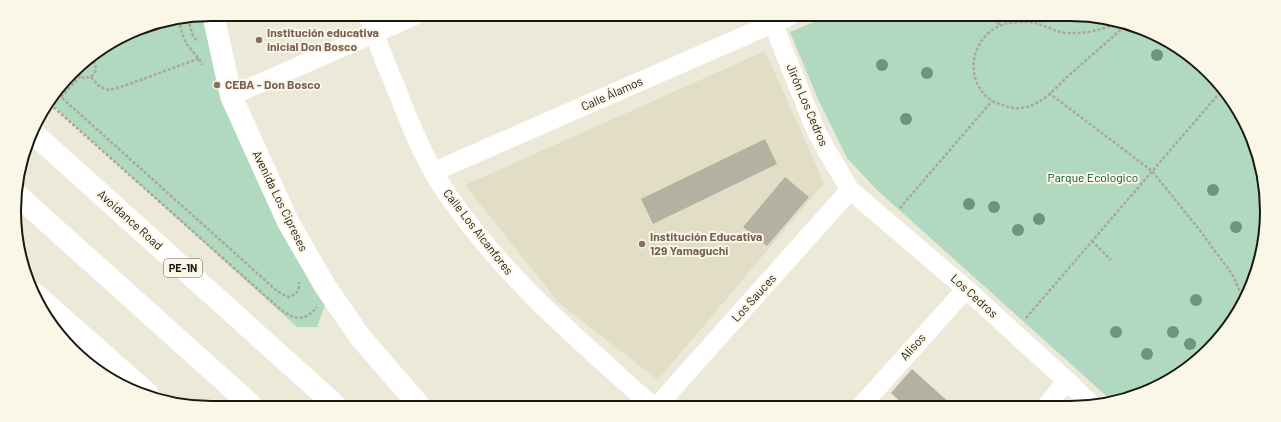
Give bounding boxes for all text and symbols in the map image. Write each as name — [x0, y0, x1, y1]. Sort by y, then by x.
place label: Institución educativa inicial Don Bosco — [267, 25, 379, 53]
marker: Institución educativa inicial Don Bosco — [254, 35, 264, 45]
street label: Jirón Los Cedros — [784, 61, 832, 148]
street label: Calle Álamos — [579, 73, 645, 113]
place label: CEBA - Don Bosco — [225, 77, 321, 91]
marker: CEBA - Don Bosco — [212, 80, 222, 90]
street label: Avenida Los Cipreses — [250, 148, 311, 253]
park label: Parque Ecologico — [1048, 170, 1138, 184]
street label: Avoidance Road — [95, 186, 166, 252]
street label: Calle Los Alcanfores — [441, 186, 517, 277]
place label: Institución Educativa 129 Yamaguchi — [650, 229, 762, 257]
marker: Institución Educativa 129 Yamaguchi — [637, 239, 647, 249]
road number: PE-1N — [164, 259, 202, 277]
street label: Los Sauces — [728, 270, 778, 324]
street label: Los Cedros — [948, 271, 1001, 320]
street label: Alisos — [897, 330, 928, 363]

